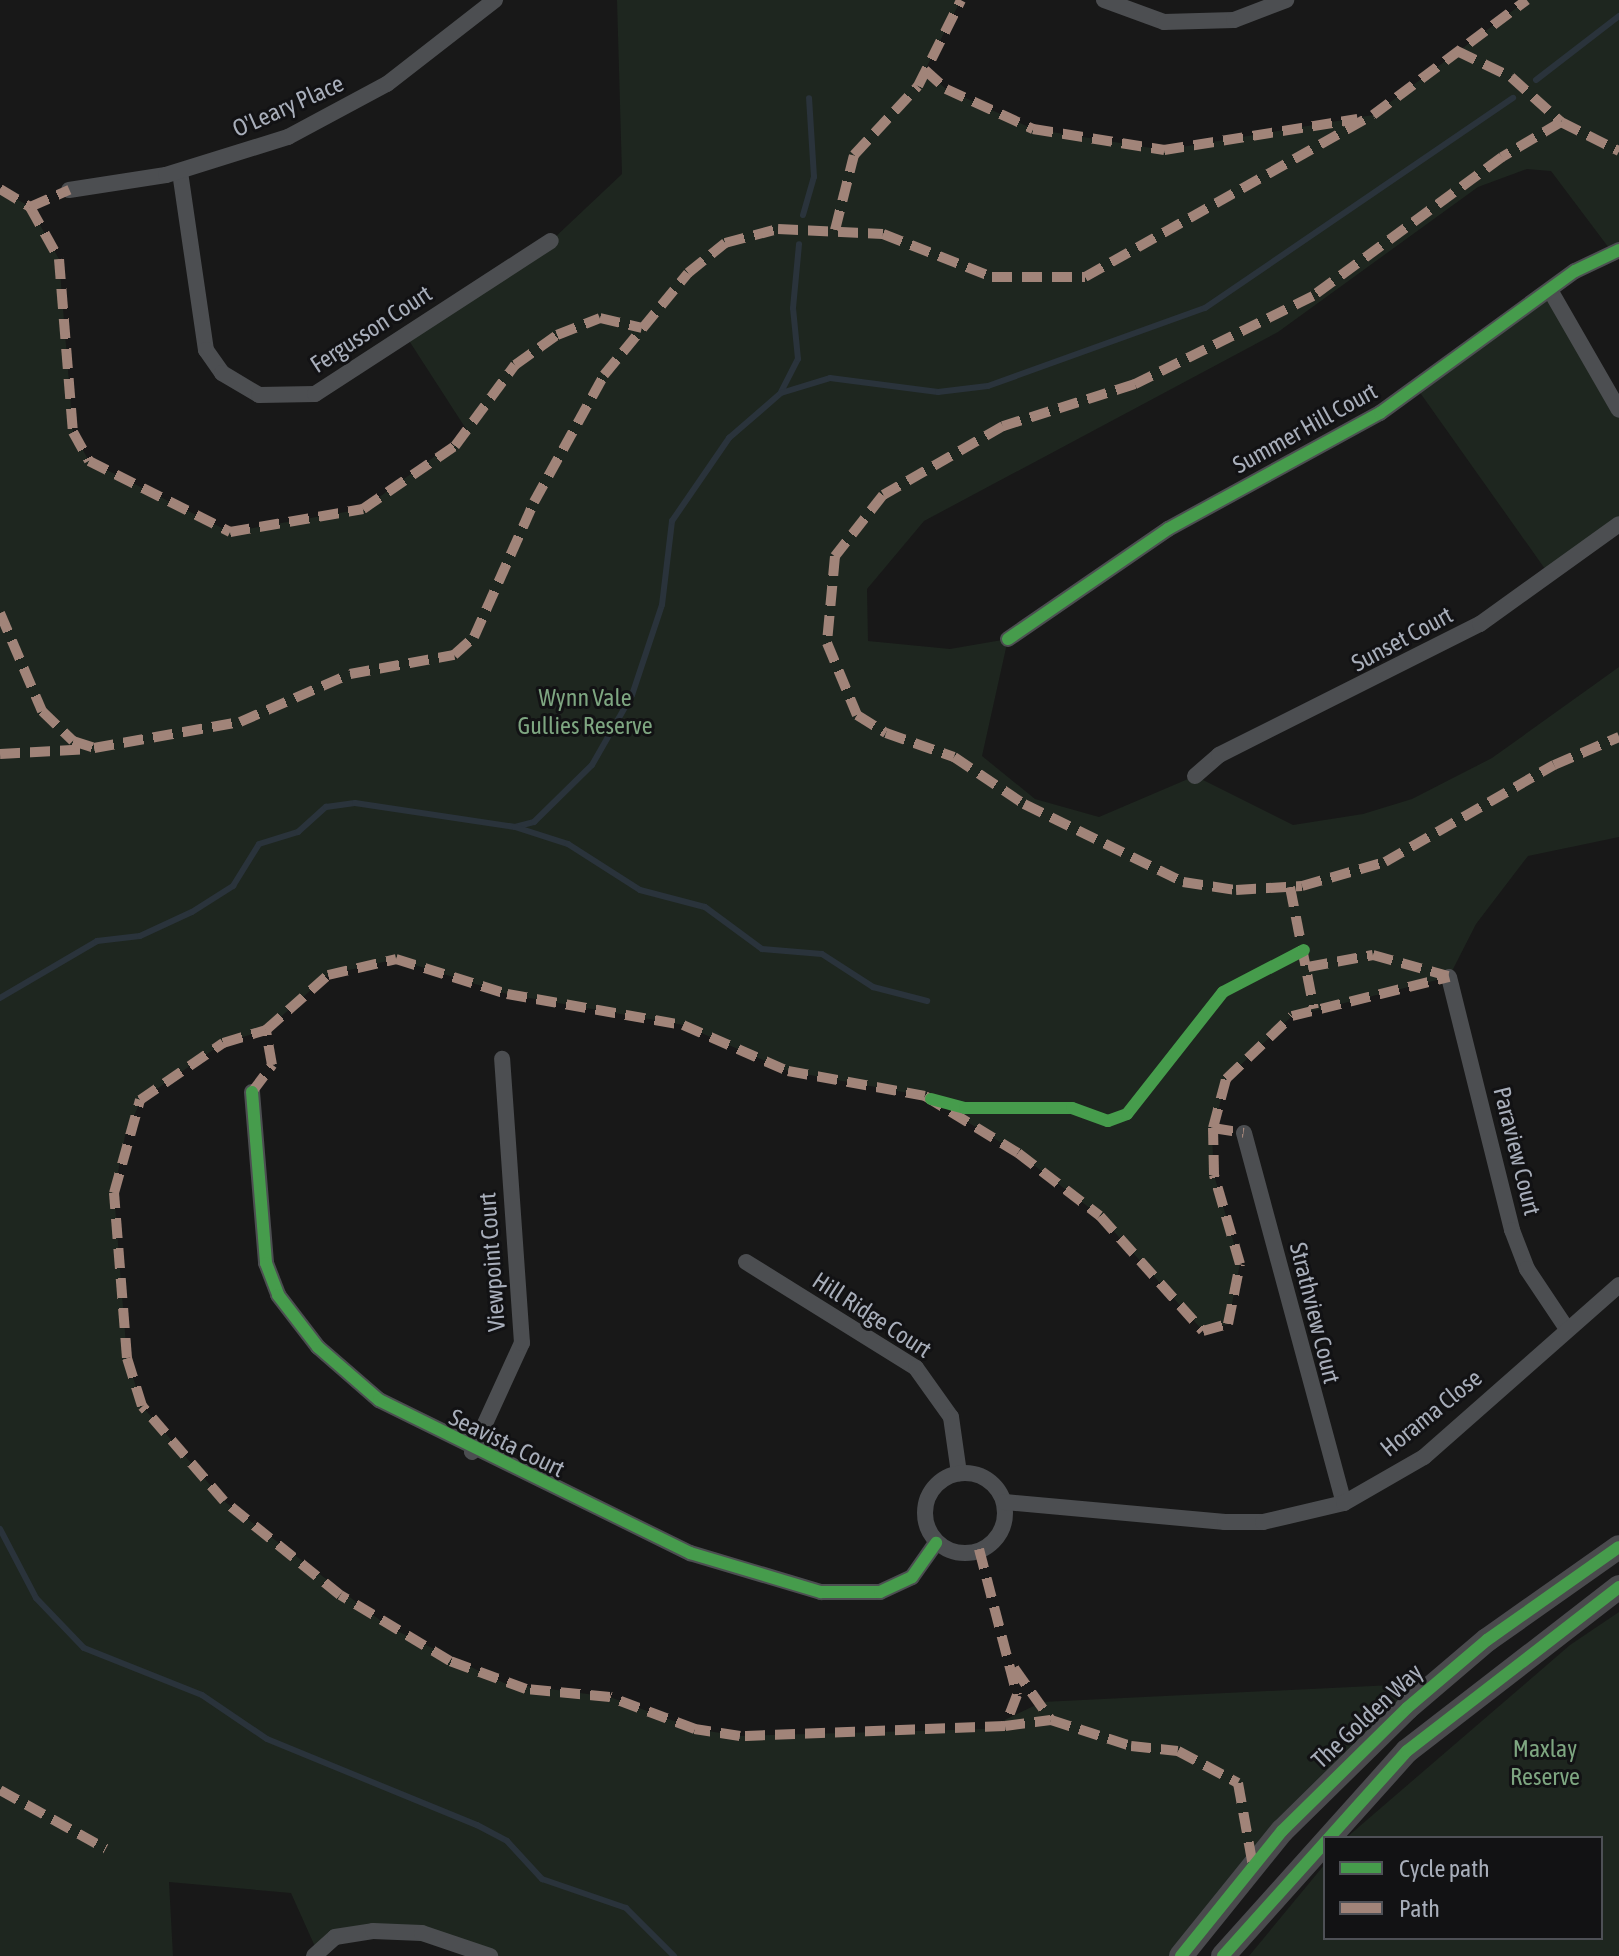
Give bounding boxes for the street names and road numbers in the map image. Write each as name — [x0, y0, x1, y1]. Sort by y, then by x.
street label: O'Leary Place — [228, 69, 348, 143]
street label: Fergusson Court — [305, 279, 437, 379]
street label: Summer Hill Court — [1228, 377, 1382, 479]
street label: Sunset Court — [1347, 600, 1457, 678]
street label: Paraview Court — [1487, 1084, 1547, 1218]
street label: Viewpoint Court — [473, 1191, 511, 1333]
street label: Strathview Court — [1284, 1239, 1346, 1387]
street label: Hill Ridge Court — [807, 1266, 937, 1364]
street label: Horama Close — [1374, 1363, 1488, 1463]
street label: Seavista Court — [445, 1403, 569, 1483]
street label: The Golden Way — [1306, 1657, 1428, 1775]

